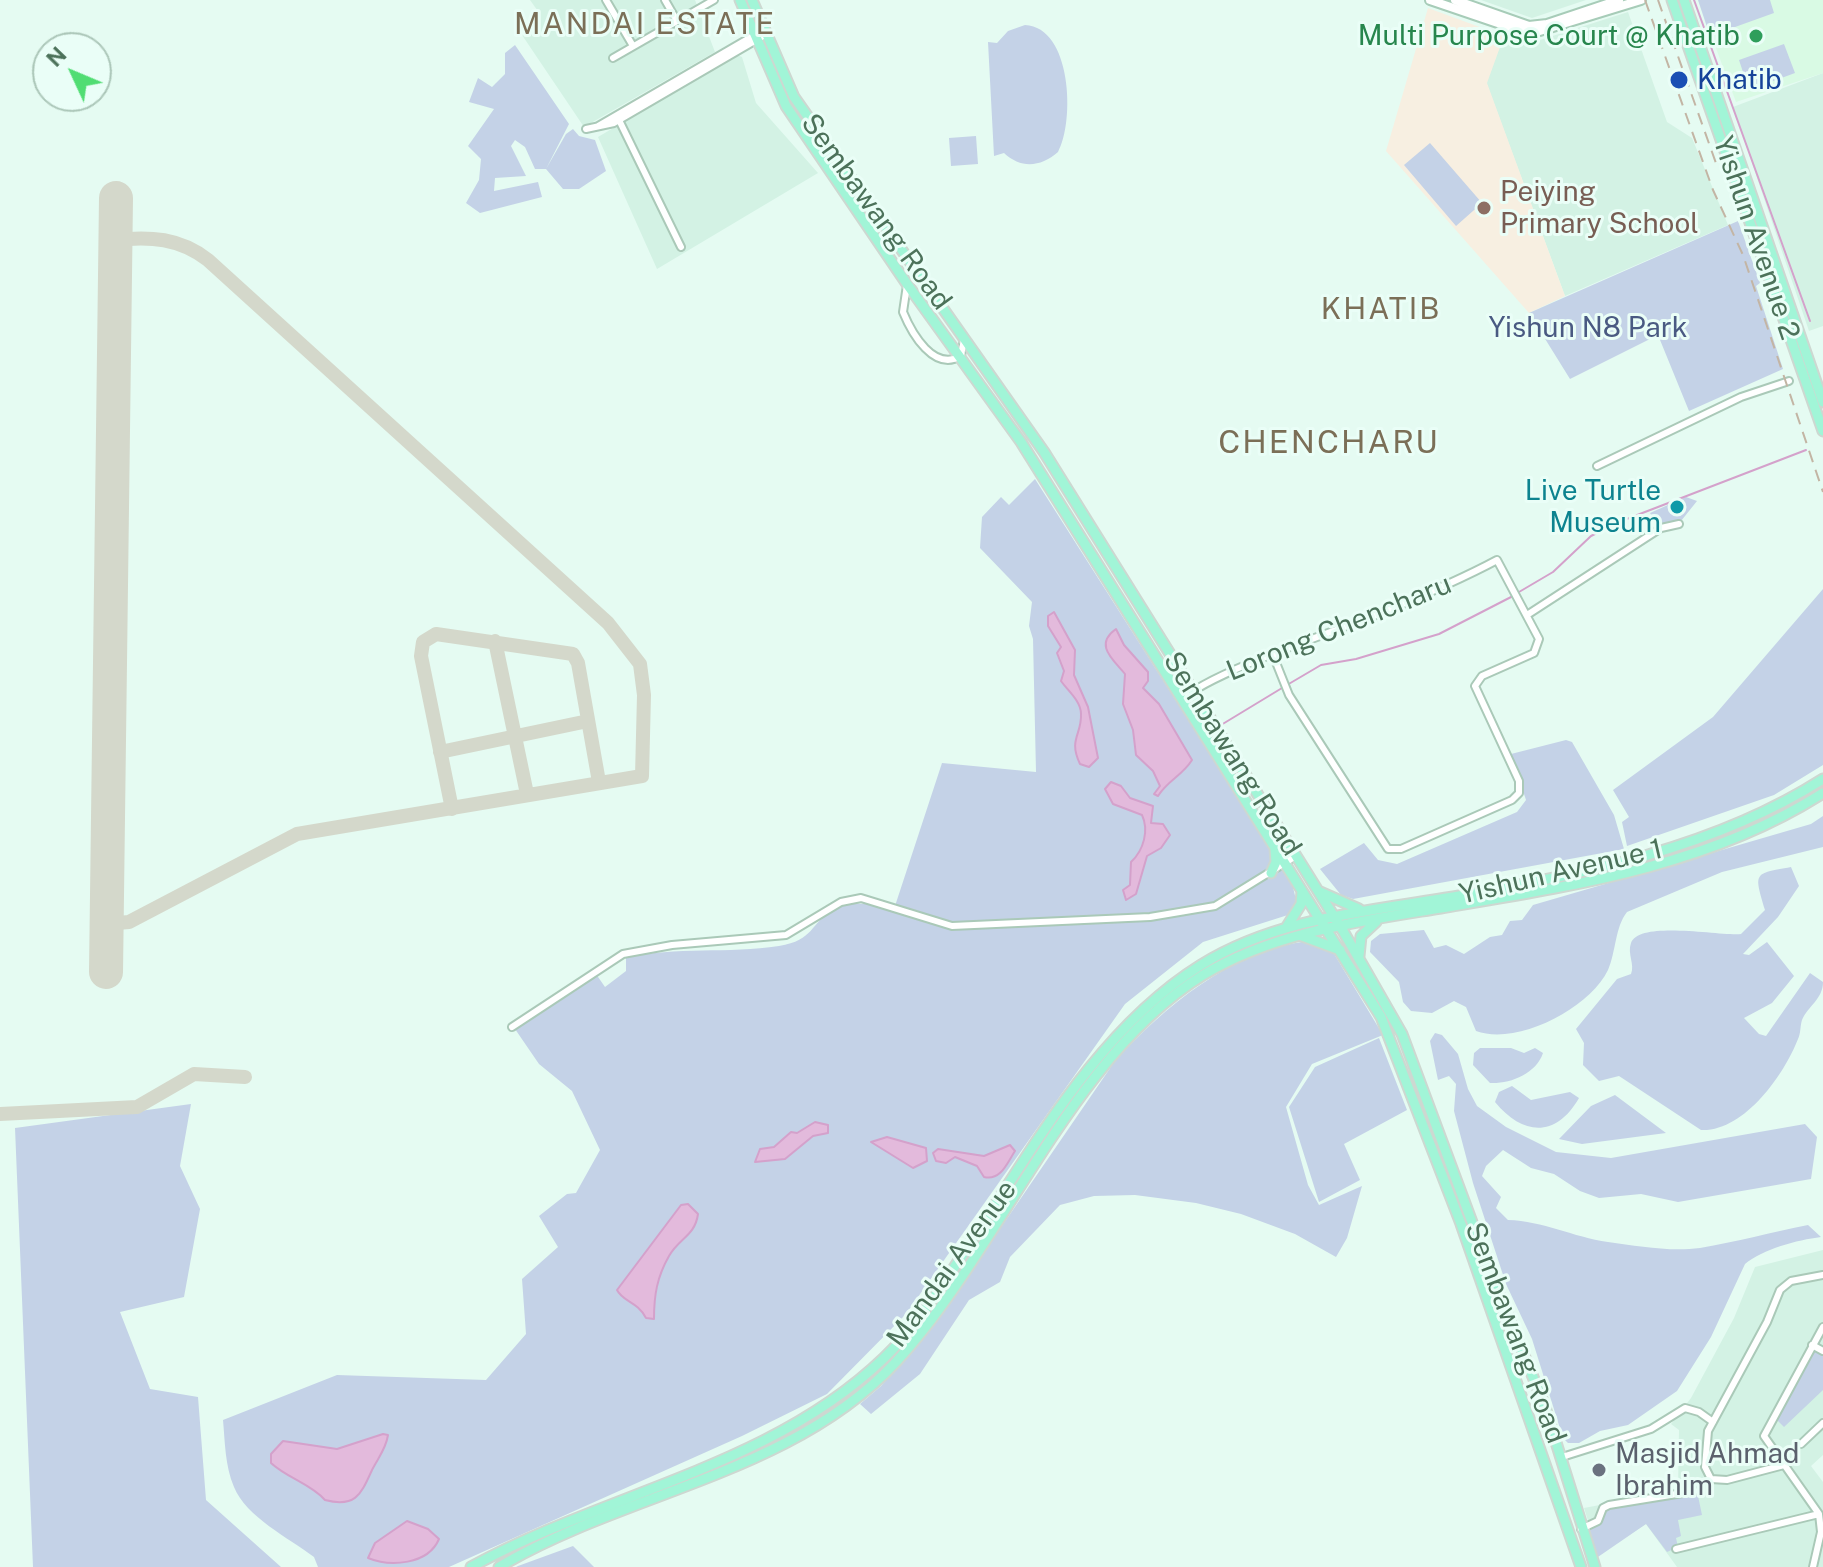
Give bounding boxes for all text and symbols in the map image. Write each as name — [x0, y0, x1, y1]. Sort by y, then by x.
district label: MANDAI ESTATE — [514, 7, 776, 43]
place label: Multi Purpose Court @ Khatib — [1358, 19, 1740, 53]
marker: Multi Purpose Court @ Khatib — [1747, 27, 1765, 45]
north arrow — [32, 32, 112, 112]
text: N — [41, 41, 72, 72]
place label: Khatib — [1697, 63, 1782, 97]
marker: Khatib — [1668, 69, 1690, 91]
street label: Sembawang Road — [794, 107, 958, 317]
street label: Yishun Avenue 2 — [1705, 132, 1807, 344]
place label: Peiying Primary School — [1500, 175, 1699, 241]
marker: Peiying Primary School — [1475, 199, 1493, 217]
district label: KHATIB — [1321, 292, 1441, 328]
park label: Yishun N8 Park — [1489, 311, 1687, 345]
district label: CHENCHARU — [1218, 424, 1440, 462]
place label: Live Turtle Museum — [1525, 474, 1661, 540]
marker: Live Turtle Museum — [1668, 498, 1686, 516]
street label: Lorong Chencharu — [1222, 568, 1456, 688]
street label: Sembawang Road — [1156, 646, 1308, 862]
street label: Yishun Avenue 1 — [1456, 832, 1666, 912]
street label: Mandai Avenue — [880, 1174, 1024, 1354]
street label: Sembawang Road — [1457, 1218, 1573, 1448]
place label: Masjid Ahmad Ibrahim — [1615, 1437, 1800, 1503]
marker: Masjid Ahmad Ibrahim — [1590, 1461, 1608, 1479]

